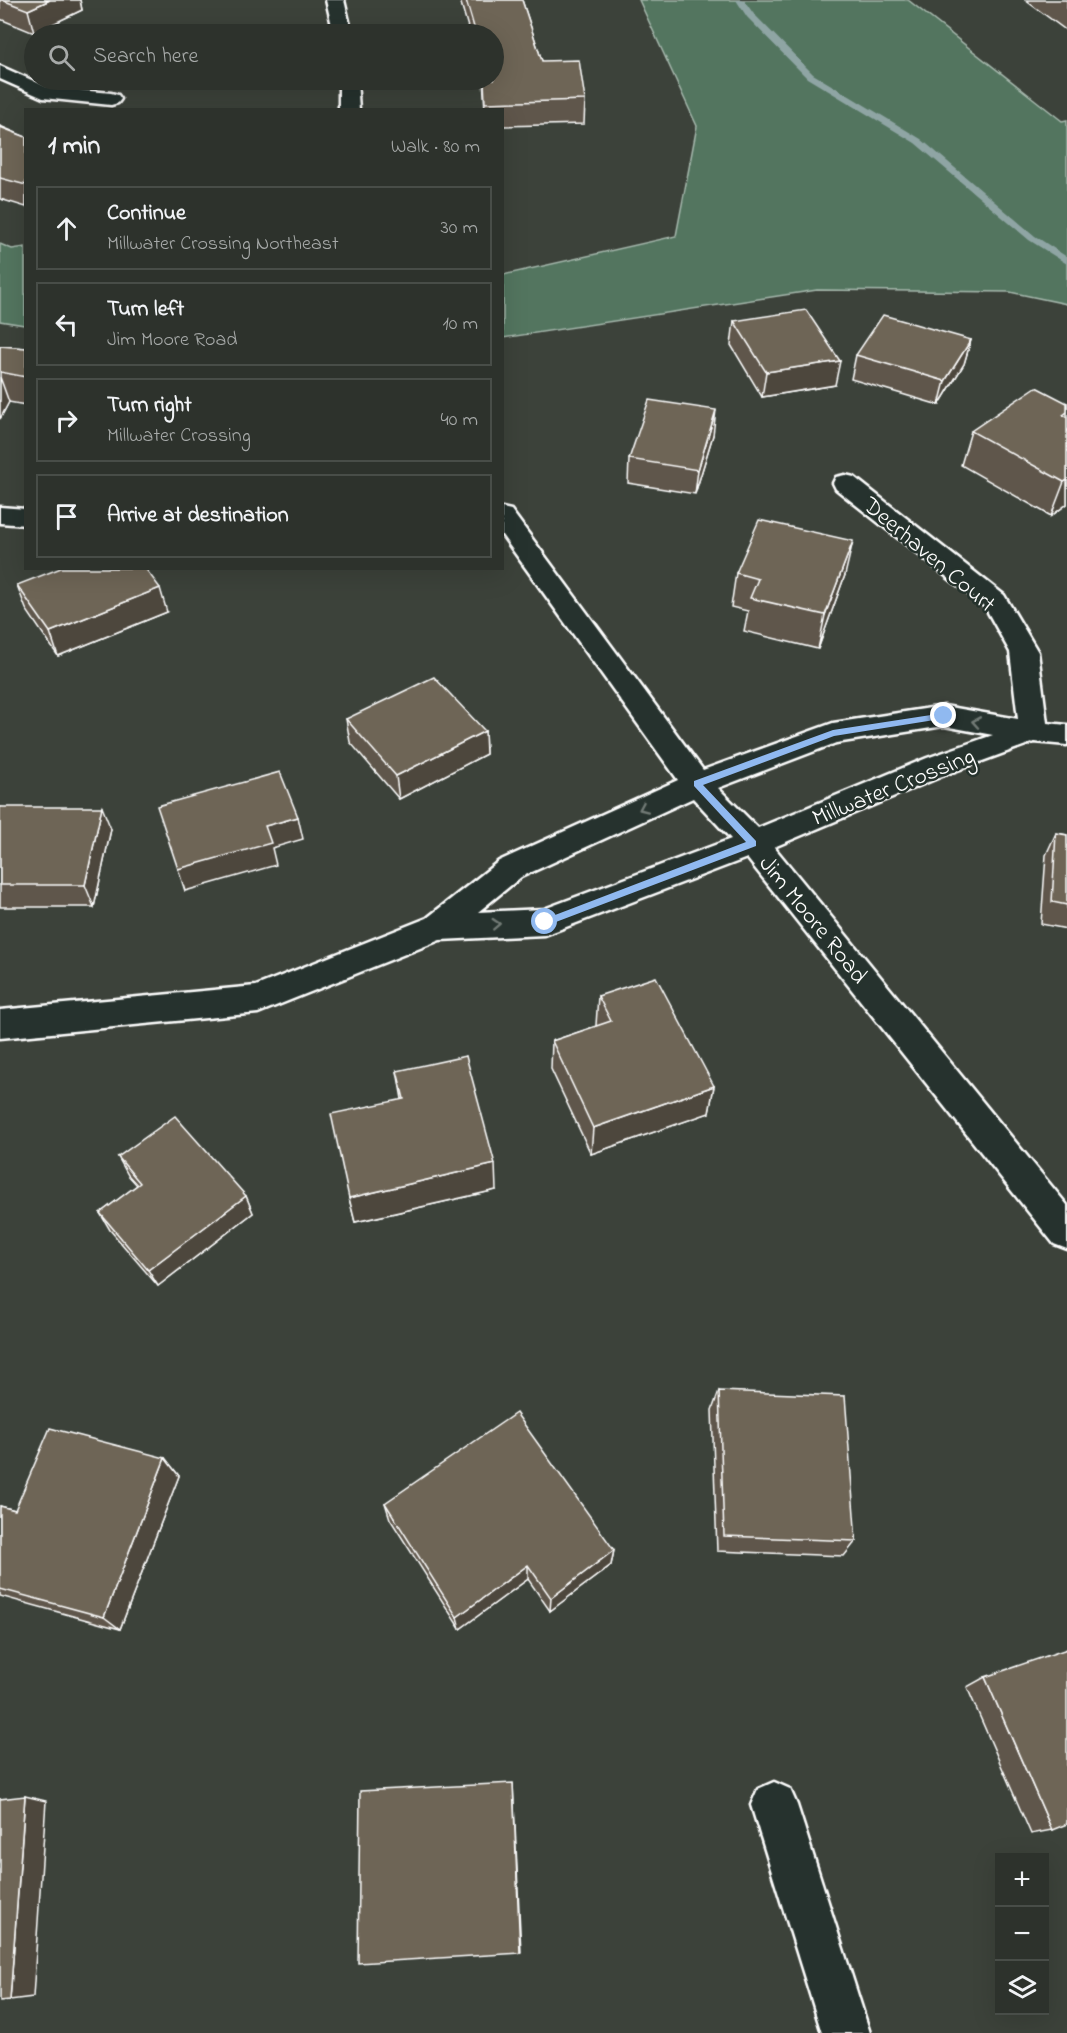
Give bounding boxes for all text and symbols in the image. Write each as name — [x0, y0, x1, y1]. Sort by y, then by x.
search box — [24, 24, 504, 90]
icon: search — [45, 41, 78, 74]
text: Search here — [93, 41, 198, 73]
text: 1 min — [48, 128, 100, 166]
text: Walk · 80 m — [391, 133, 480, 162]
text: Continue — [107, 198, 186, 230]
icon: ahead — [50, 212, 83, 245]
text: 30 m — [441, 214, 478, 243]
text: Millwater Crossing Northeast — [107, 230, 339, 259]
text: Turn left — [107, 294, 184, 326]
icon: left — [50, 308, 83, 341]
text: 10 m — [442, 310, 478, 339]
text: Jim Moore Road — [107, 326, 237, 355]
text: Turn right — [107, 390, 192, 422]
icon: right — [50, 404, 83, 437]
text: 40 m — [441, 406, 478, 435]
text: Millwater Crossing — [107, 422, 251, 451]
street label: Deerhaven Court — [853, 489, 1003, 622]
icon: arrive — [50, 500, 83, 533]
text: Arrive at destination — [107, 500, 289, 532]
route end — [930, 702, 956, 728]
one-way arrow — [971, 716, 981, 728]
street label: Millwater Crossing — [807, 740, 980, 837]
one-way arrow — [639, 801, 650, 813]
street label: Jim Moore Road — [749, 849, 875, 993]
route start — [531, 908, 557, 934]
one-way arrow — [492, 918, 501, 931]
map controls — [995, 1853, 1049, 2015]
button: + — [995, 1853, 1049, 1907]
button: − — [995, 1907, 1049, 1961]
button: layers — [995, 1961, 1049, 2015]

